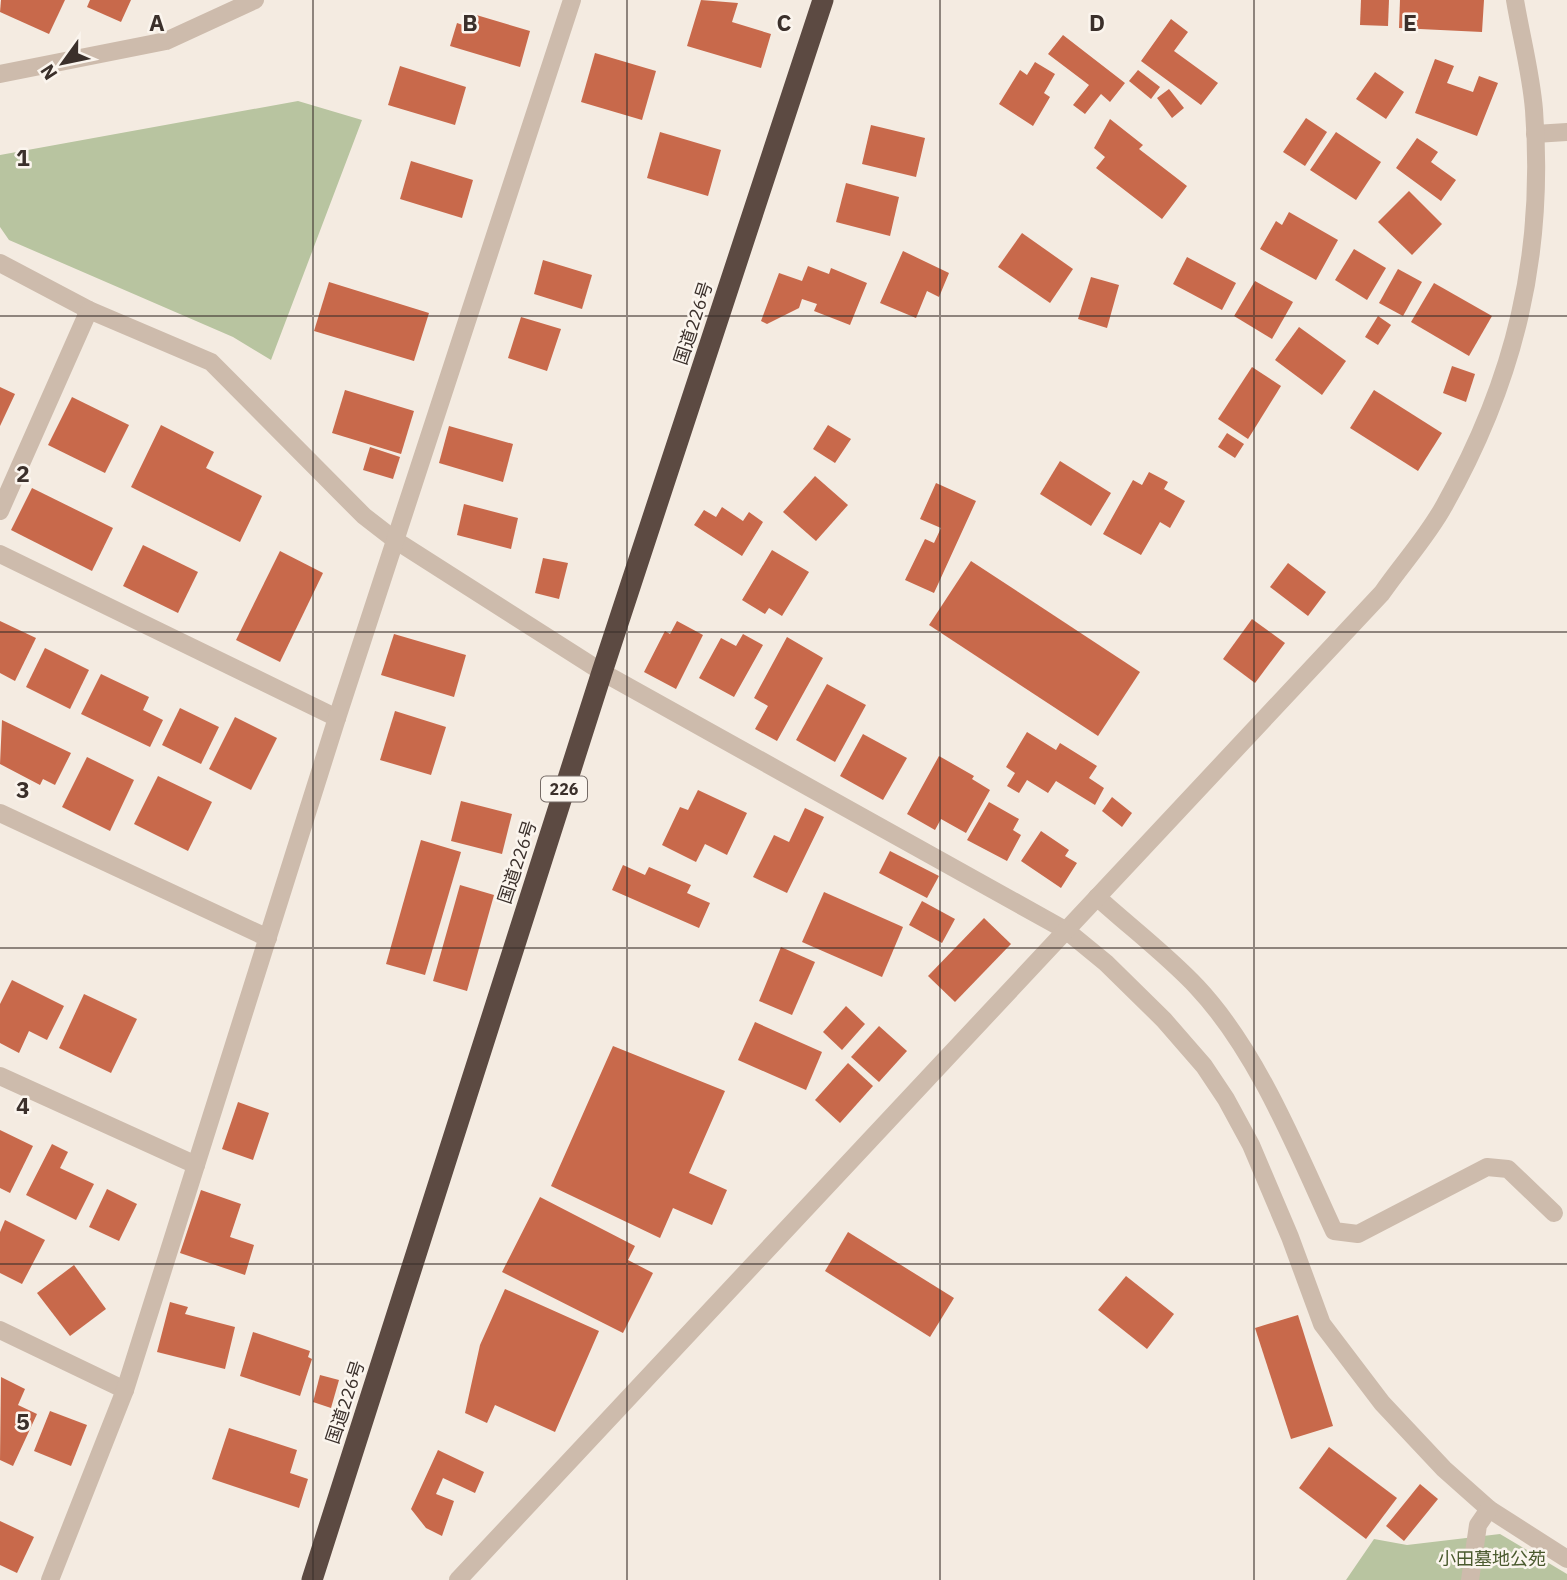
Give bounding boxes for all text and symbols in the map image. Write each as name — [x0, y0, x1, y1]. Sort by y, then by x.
text: A — [149, 7, 165, 37]
text: B — [462, 7, 478, 37]
text: C — [777, 7, 792, 37]
text: D — [1089, 7, 1105, 37]
text: E — [1403, 7, 1417, 37]
north arrow — [28, 28, 98, 98]
text: N — [35, 60, 63, 85]
text: 1 — [16, 142, 30, 172]
street label: 国道226号 — [669, 278, 717, 368]
text: 2 — [16, 458, 30, 488]
text: 3 — [16, 774, 30, 804]
road number: 226 — [541, 776, 587, 802]
street label: 国道226号 — [493, 817, 541, 907]
text: 4 — [16, 1090, 30, 1120]
street label: 国道226号 — [321, 1357, 369, 1447]
text: 5 — [16, 1406, 30, 1436]
park label: 小田墓地公苑 — [1438, 1547, 1546, 1570]

